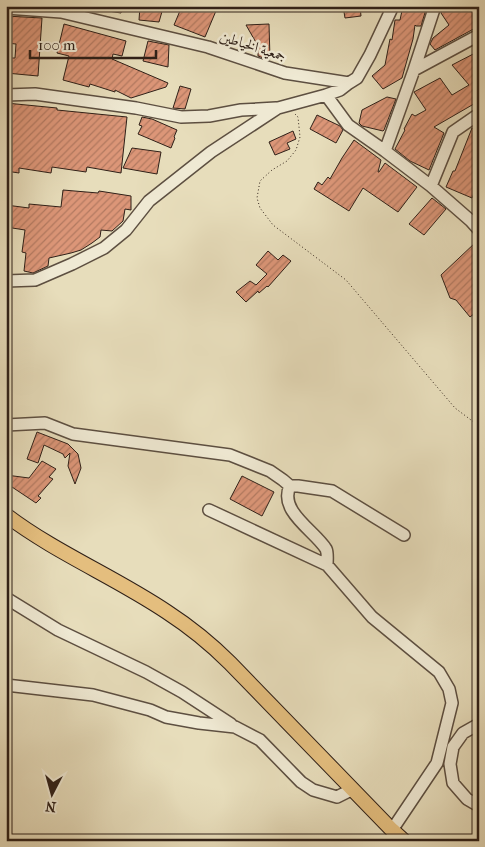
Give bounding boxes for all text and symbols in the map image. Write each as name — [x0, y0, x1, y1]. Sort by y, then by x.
street label: جمعية الخياطين — [218, 27, 288, 65]
scale bar — [30, 28, 156, 60]
text: 100 m — [38, 36, 76, 54]
north arrow — [28, 770, 78, 820]
text: N — [44, 797, 57, 815]

